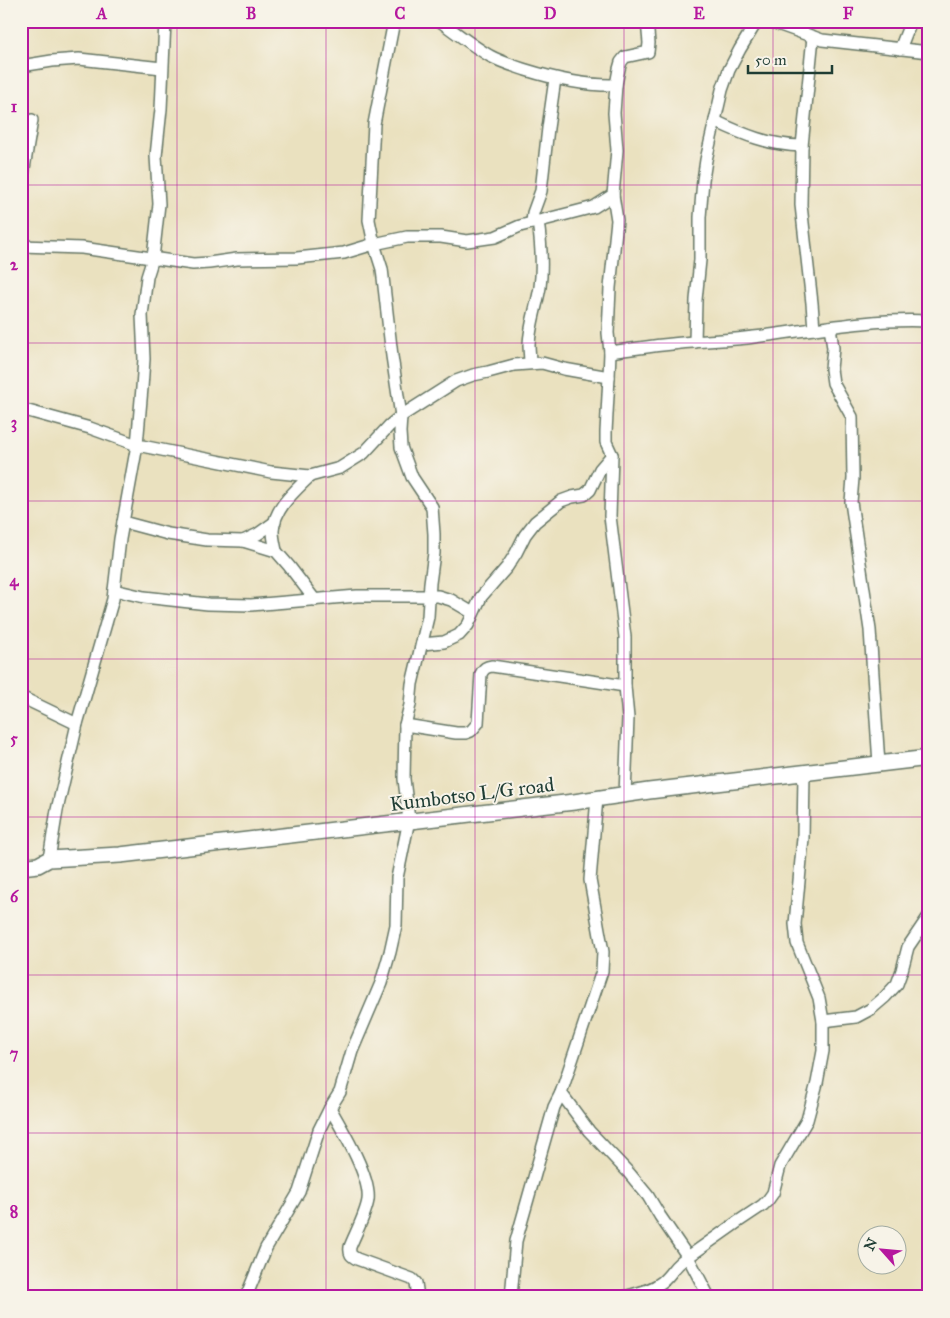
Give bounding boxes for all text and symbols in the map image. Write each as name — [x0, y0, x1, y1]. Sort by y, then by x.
text: A — [96, 4, 108, 23]
text: B — [246, 4, 256, 23]
text: C — [395, 4, 406, 23]
text: D — [544, 4, 557, 23]
text: E — [693, 4, 705, 23]
text: F — [843, 4, 854, 23]
scale bar — [748, 42, 831, 74]
text: 50 m — [755, 51, 787, 69]
text: 1 — [11, 97, 18, 116]
text: 2 — [10, 255, 19, 274]
text: 3 — [11, 413, 17, 433]
text: 4 — [10, 571, 20, 591]
text: 5 — [10, 729, 18, 748]
street label: Kumbotso L/G road — [389, 772, 555, 816]
text: 6 — [10, 887, 19, 906]
text: 7 — [10, 1044, 19, 1063]
text: 8 — [10, 1202, 18, 1221]
north arrow — [858, 1226, 908, 1276]
text: N — [861, 1235, 881, 1253]

